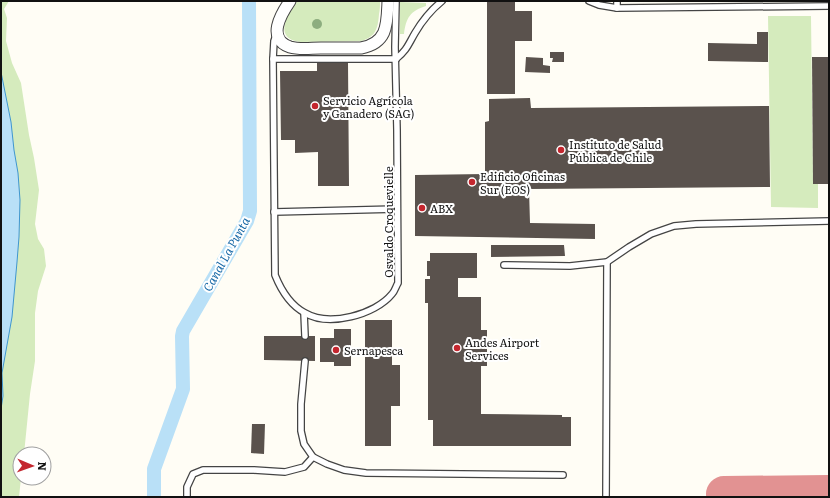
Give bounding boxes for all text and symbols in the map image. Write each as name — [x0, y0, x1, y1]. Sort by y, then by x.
place label: Servicio Agrícola y Ganadero (SAG) — [323, 92, 415, 121]
marker: Servicio Agrícola y Ganadero (SAG) — [310, 101, 320, 111]
place label: Instituto de Salud Pública de Chile — [569, 136, 662, 165]
marker: Instituto de Salud Pública de Chile — [556, 145, 566, 155]
street label: Osvaldo Croquevielle — [380, 166, 396, 278]
place label: Edificio Oficinas Sur (EOS) — [480, 168, 565, 197]
marker: Edificio Oficinas Sur (EOS) — [467, 177, 477, 187]
place label: ABX — [430, 200, 453, 216]
marker: ABX — [417, 203, 427, 213]
water label: Canal La Punta — [198, 213, 254, 294]
place label: Andes Airport Services — [465, 334, 540, 363]
place label: Sernapesca — [344, 342, 403, 358]
marker: Andes Airport Services — [452, 343, 462, 353]
marker: Sernapesca — [331, 345, 341, 355]
north arrow — [12, 446, 52, 486]
text: N — [35, 461, 51, 471]

